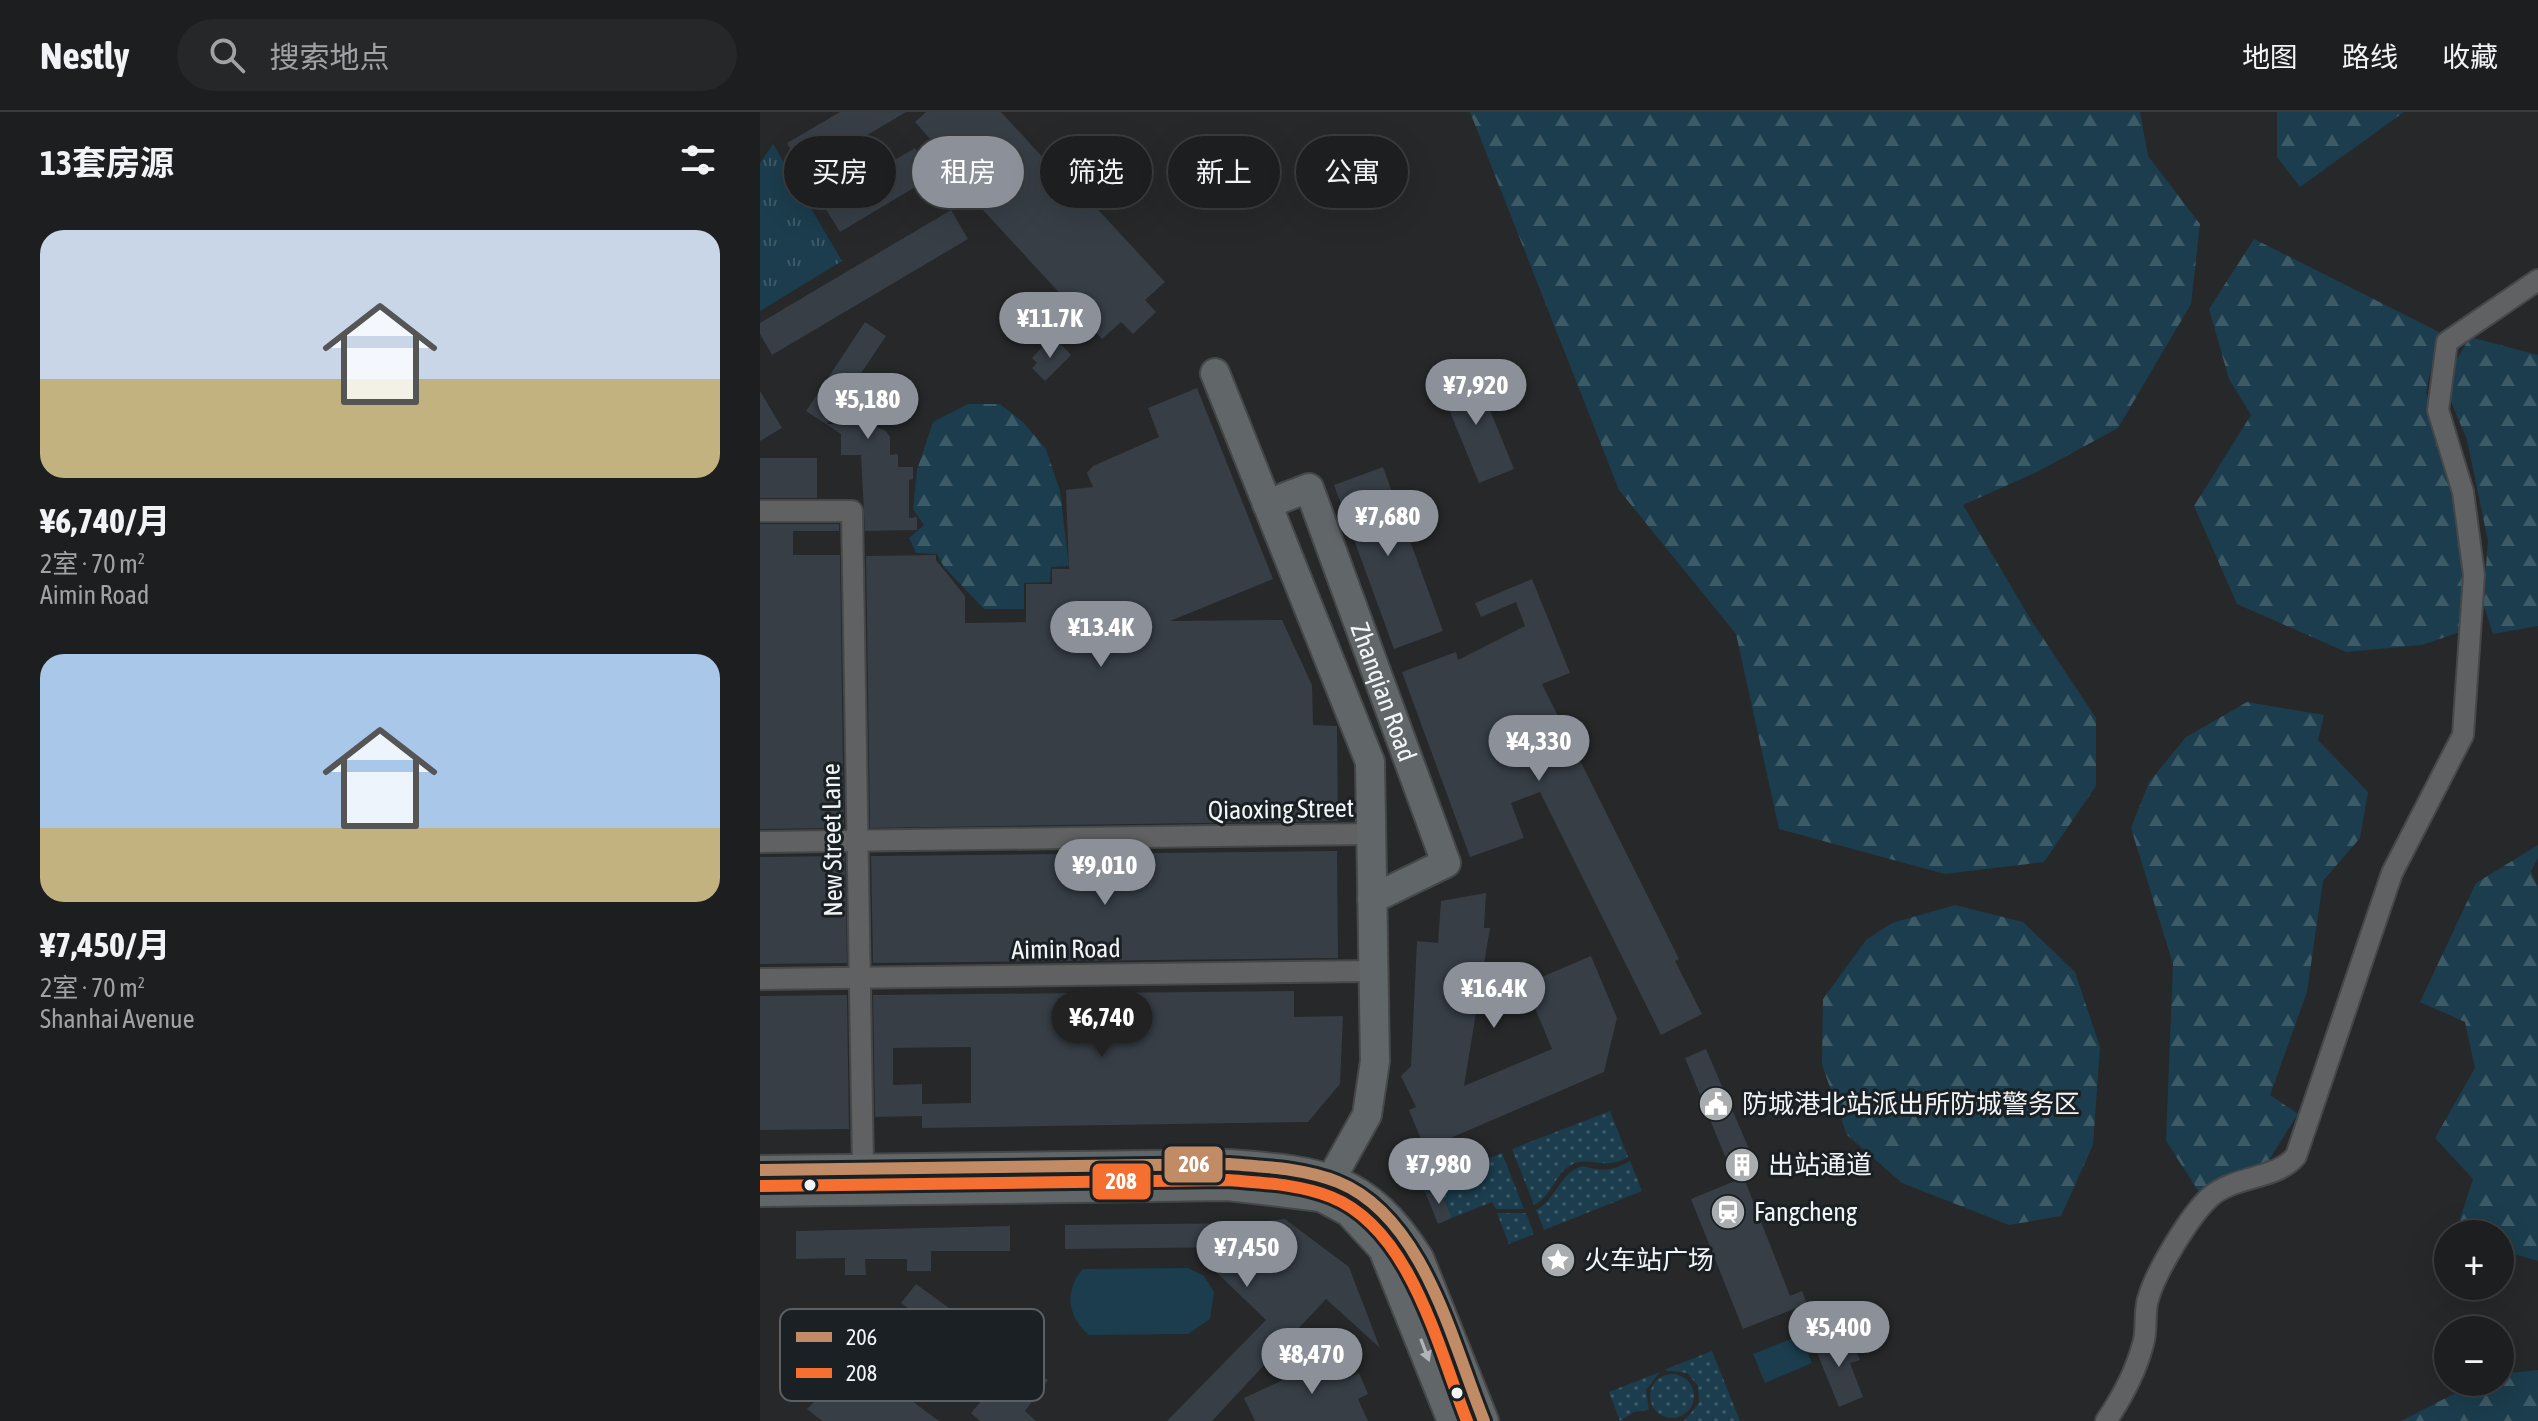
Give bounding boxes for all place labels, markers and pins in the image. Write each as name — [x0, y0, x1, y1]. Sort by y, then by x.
pin: ¥11.7K — [985, 292, 1115, 360]
pin: ¥7,920 — [1411, 359, 1541, 427]
pin: ¥5,180 — [803, 373, 933, 441]
pin: ¥7,680 — [1323, 490, 1453, 558]
pin: ¥13.4K — [1036, 601, 1166, 669]
pin: ¥4,330 — [1474, 715, 1604, 783]
pin: ¥9,010 — [1040, 839, 1170, 907]
pin: ¥16.4K — [1429, 962, 1559, 1030]
pin: ¥6,740 — [1037, 991, 1167, 1059]
public building icon: 防城港北站派出所防城警务区 — [1697, 1085, 1735, 1123]
place label: 防城港北站派出所防城警务区 — [1742, 1089, 2080, 1119]
pin: ¥7,980 — [1374, 1138, 1504, 1206]
building icon: 出站通道 — [1723, 1146, 1761, 1184]
place label: 出站通道 — [1768, 1150, 1872, 1180]
unlabelled marker — [802, 1177, 818, 1193]
station icon: Fangcheng — [1709, 1193, 1747, 1231]
place label: Fangcheng — [1754, 1197, 1858, 1227]
pin: ¥7,450 — [1182, 1221, 1312, 1289]
place icon: 火车站广场 — [1539, 1241, 1577, 1279]
place label: 火车站广场 — [1584, 1245, 1714, 1275]
pin: ¥5,400 — [1774, 1301, 1904, 1369]
pin: ¥8,470 — [1247, 1328, 1377, 1396]
unlabelled marker — [1449, 1385, 1465, 1401]

